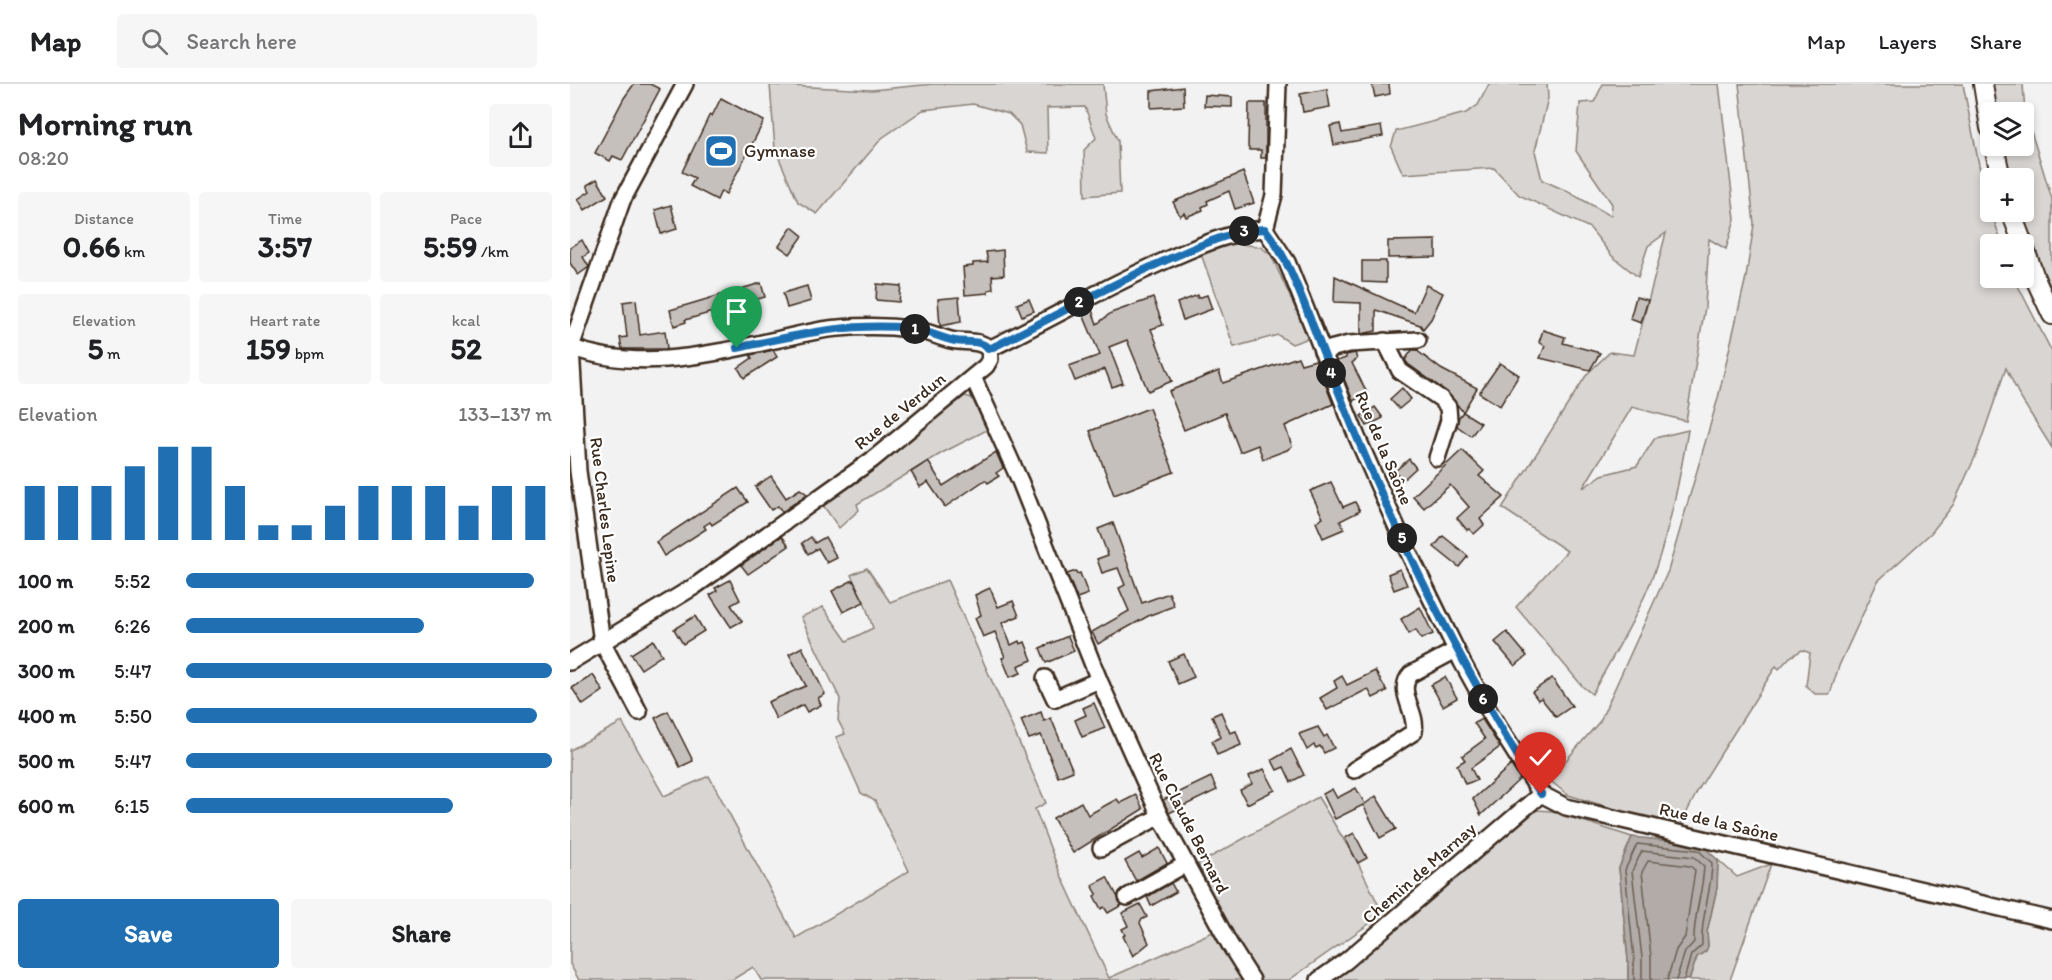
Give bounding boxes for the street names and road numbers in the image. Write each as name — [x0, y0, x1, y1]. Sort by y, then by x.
street label: Rue de Verdun — [850, 367, 950, 455]
street label: Rue de la Saône — [1350, 388, 1418, 508]
street label: Rue Charles Lepine — [585, 436, 625, 584]
street label: Rue Claude Bernard — [1144, 749, 1234, 897]
street label: Rue de la Saône — [1657, 798, 1781, 846]
street label: Chemin de Marnay — [1358, 817, 1481, 928]

